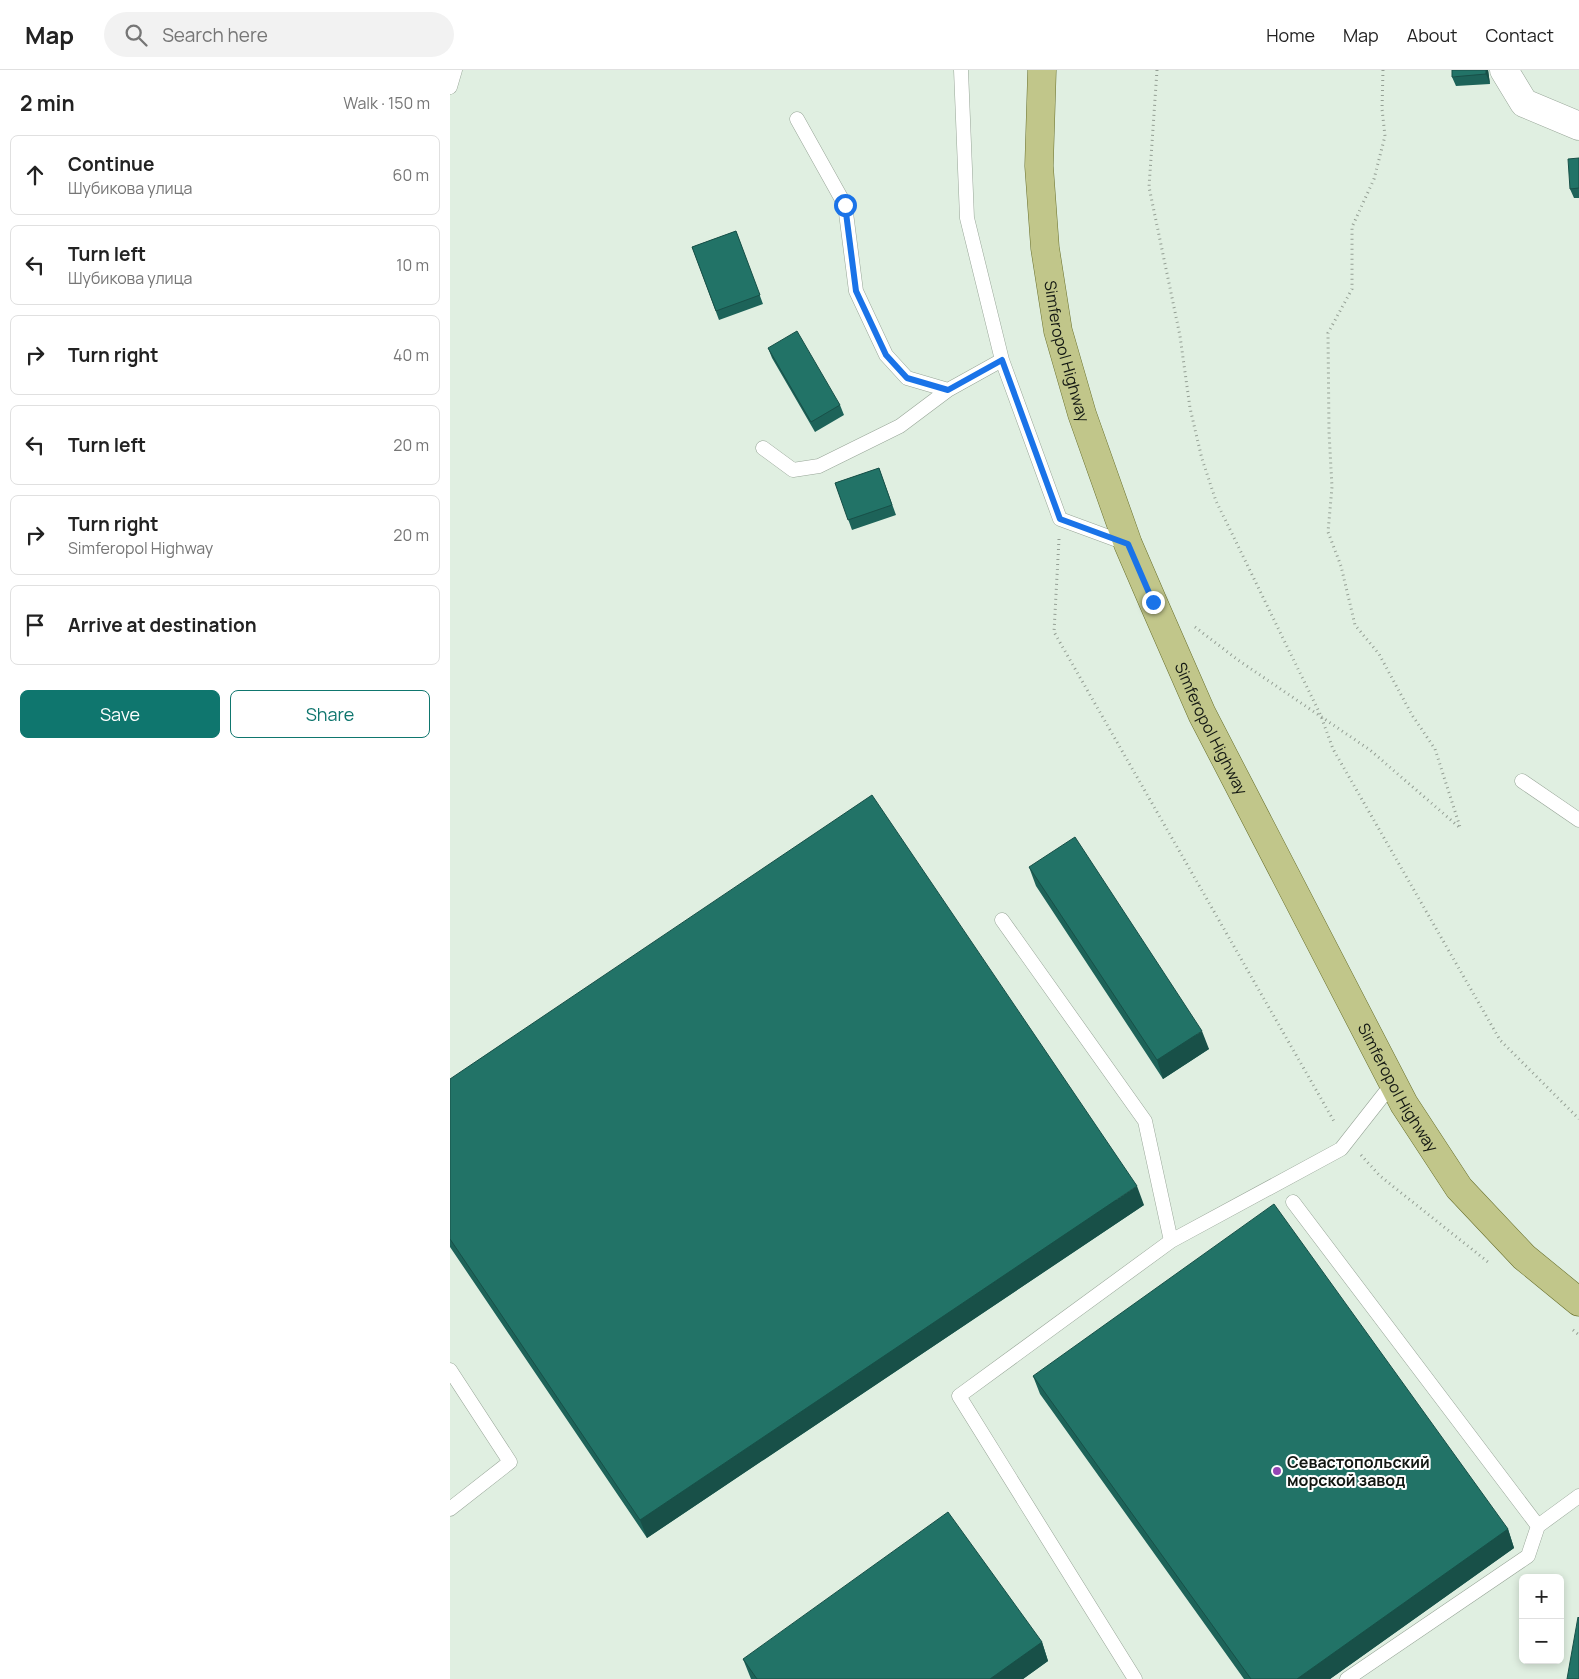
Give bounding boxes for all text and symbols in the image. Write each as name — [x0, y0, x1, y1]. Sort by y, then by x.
search box — [104, 12, 454, 57]
text: Map — [25, 18, 74, 51]
icon: search — [122, 21, 150, 49]
text: Search here — [162, 22, 268, 48]
text: Home — [1266, 23, 1315, 47]
text: Map — [1343, 23, 1379, 47]
text: About — [1407, 23, 1457, 47]
text: Contact — [1485, 23, 1554, 47]
text: 2 min — [20, 89, 75, 117]
text: Walk · 150 m — [343, 92, 430, 114]
text: Continue — [68, 151, 154, 177]
icon: ahead — [21, 161, 49, 189]
text: 60 m — [393, 164, 429, 186]
text: Шубикова улица — [68, 177, 192, 199]
route start — [834, 194, 857, 217]
text: Turn left — [68, 241, 146, 267]
icon: left — [21, 251, 49, 279]
text: 10 m — [396, 254, 429, 276]
text: Шубикова улица — [68, 267, 192, 289]
street label: Simferopol Highway — [1039, 279, 1095, 426]
icon: right — [21, 341, 49, 369]
text: Turn right — [68, 342, 158, 368]
text: 40 m — [393, 344, 429, 366]
icon: left — [21, 431, 49, 459]
text: Turn left — [68, 432, 146, 458]
text: 20 m — [393, 434, 429, 456]
text: Turn right — [68, 511, 158, 537]
icon: right — [21, 521, 49, 549]
text: 20 m — [393, 524, 429, 546]
text: Simferopol Highway — [68, 537, 213, 559]
route end — [1142, 591, 1165, 614]
icon: arrive — [21, 611, 49, 639]
text: Arrive at destination — [68, 612, 257, 638]
street label: Simferopol Highway — [1170, 659, 1253, 799]
button: Save — [20, 690, 220, 738]
button: Share — [230, 690, 430, 738]
street label: Simferopol Highway — [1353, 1019, 1444, 1157]
place label: Севастопольский морской завод — [1287, 1451, 1430, 1491]
marker: Севастопольский морской завод — [1271, 1465, 1283, 1477]
map controls — [1519, 1574, 1564, 1664]
button: + — [1519, 1574, 1564, 1619]
button: − — [1519, 1619, 1564, 1664]

